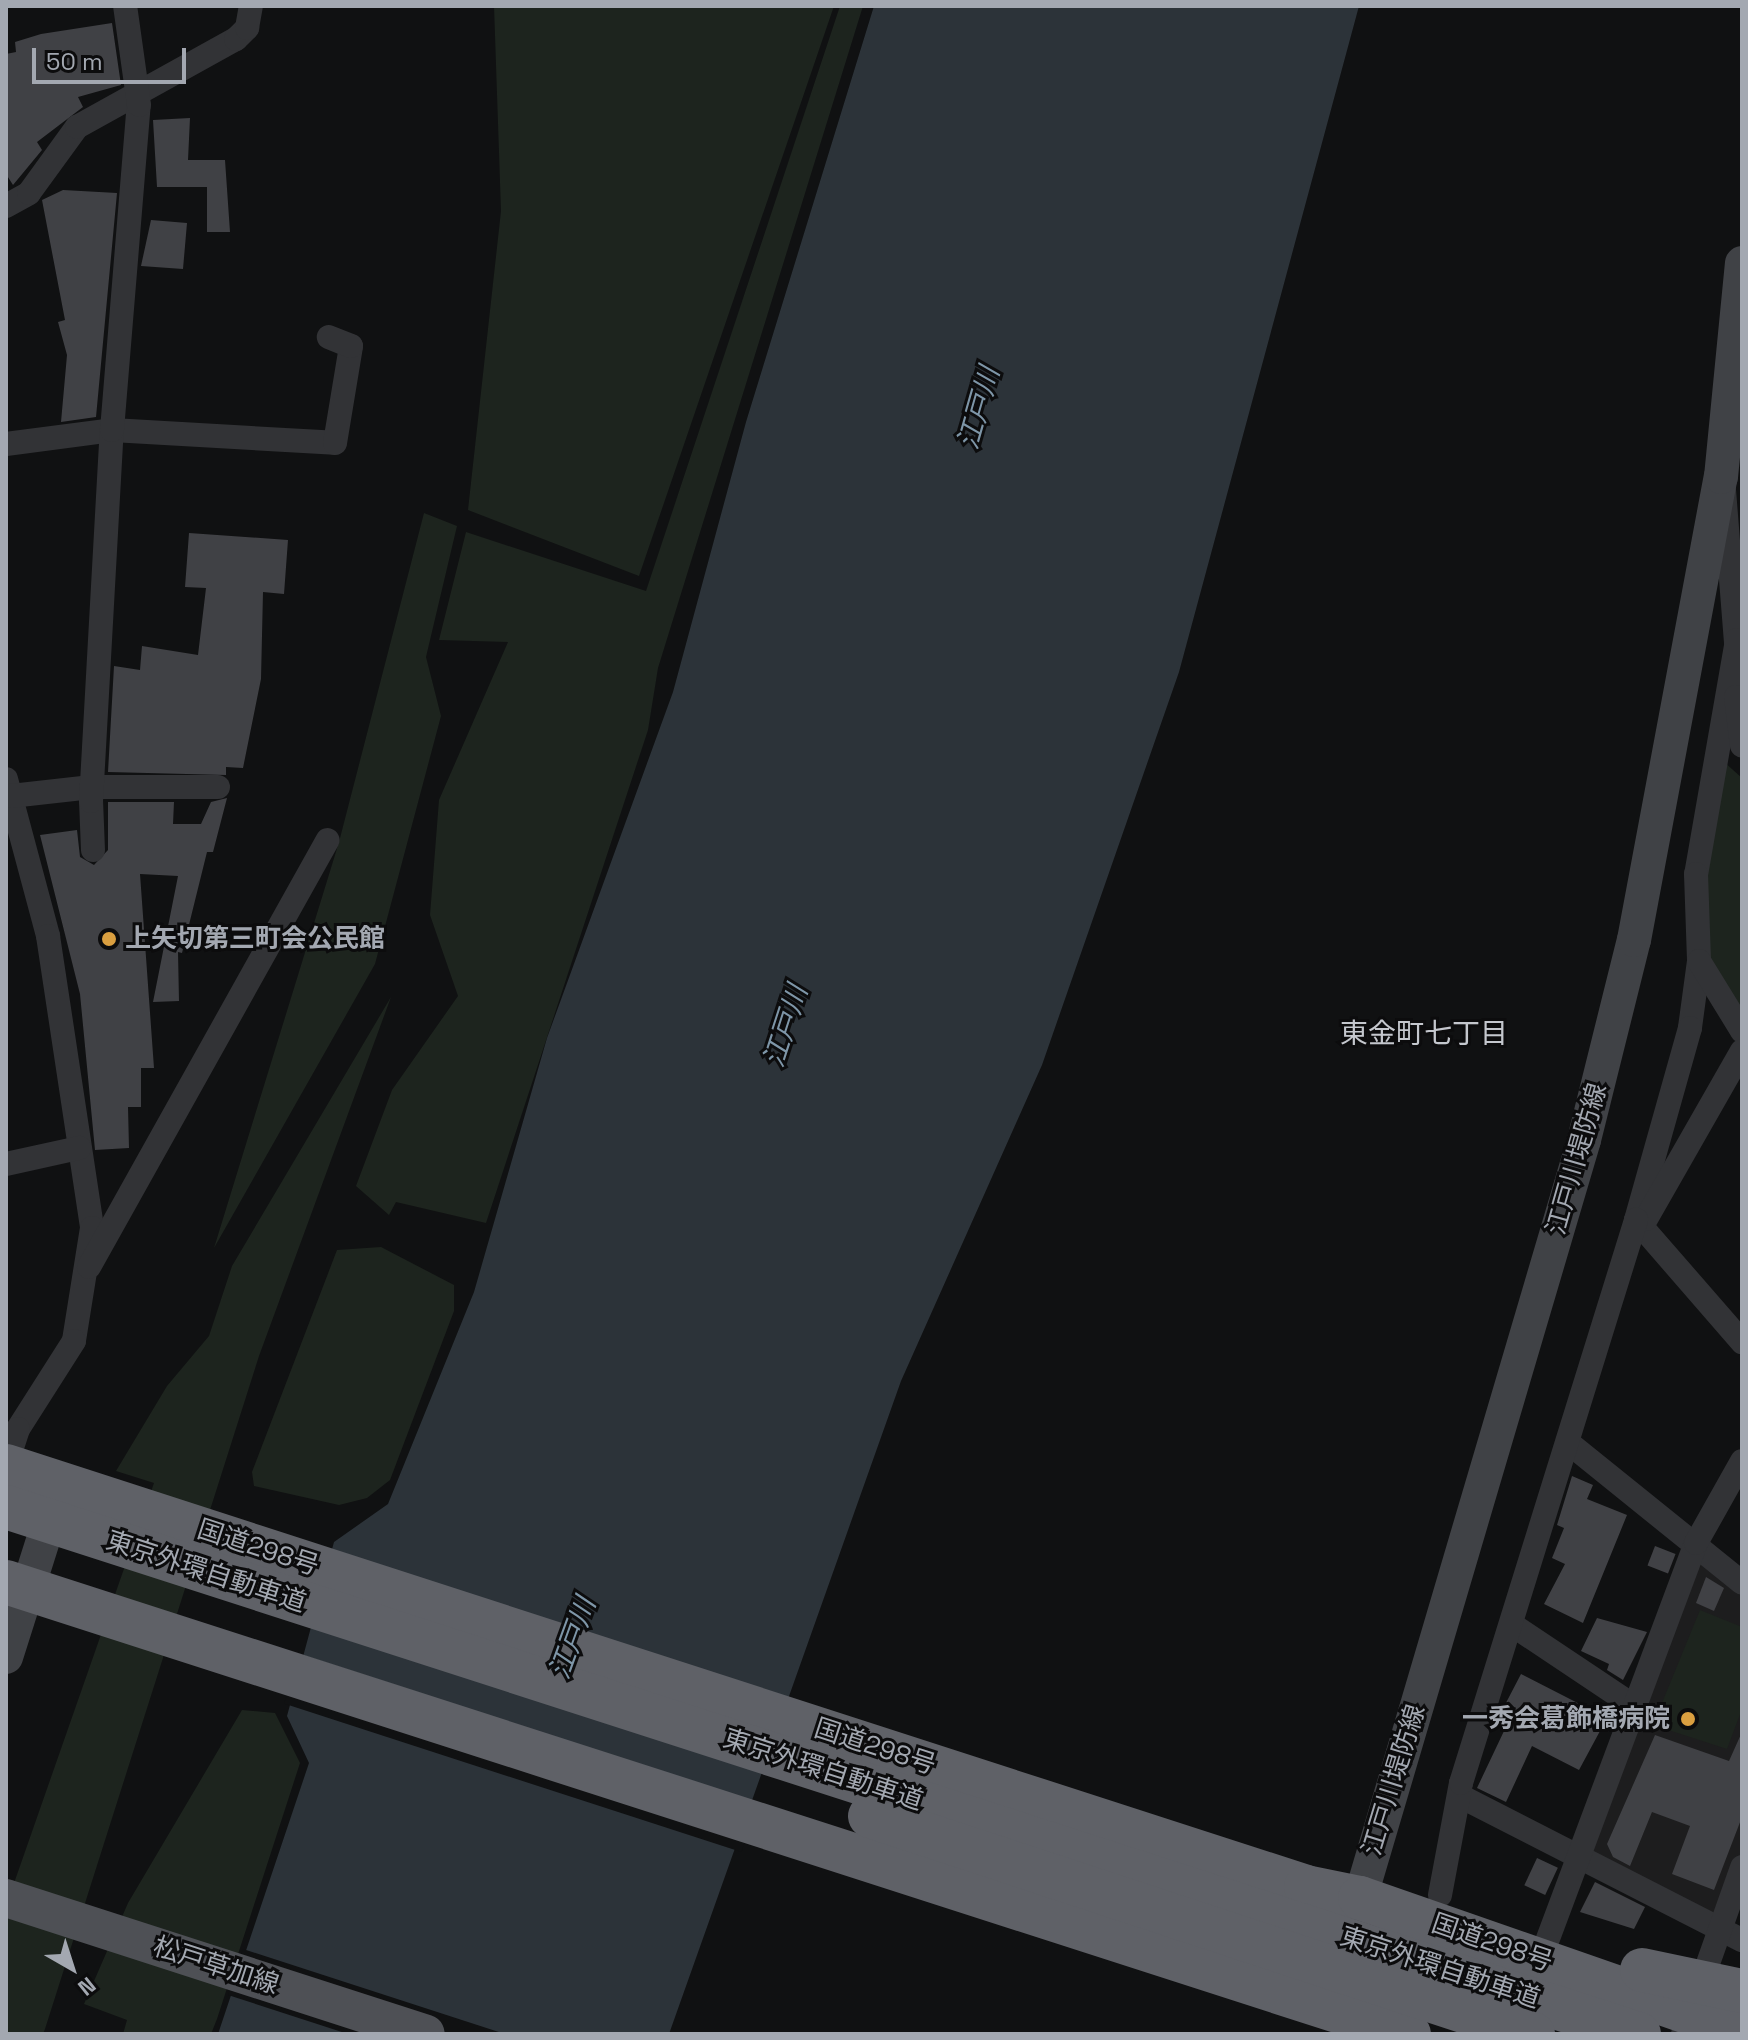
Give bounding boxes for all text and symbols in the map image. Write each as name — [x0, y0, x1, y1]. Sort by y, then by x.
scale bar — [36, 32, 190, 82]
text: 50 m — [46, 46, 103, 77]
water label: 江戸川 — [950, 363, 1006, 453]
place label: 上矢切第三町会公民館 — [125, 923, 385, 955]
marker: 上矢切第三町会公民館 — [100, 930, 118, 948]
water label: 江戸川 — [756, 981, 814, 1071]
district label: 東金町七丁目 — [1340, 1016, 1508, 1050]
street label: 江戸川堤防線 — [1541, 1080, 1613, 1238]
street label: 国道298号 — [193, 1514, 323, 1582]
street label: 東京外環自動車道 — [102, 1525, 310, 1619]
water label: 江戸川 — [542, 1593, 602, 1683]
street label: 江戸川堤防線 — [1356, 1701, 1432, 1859]
place label: 一秀会葛飾橋病院 — [1462, 1703, 1670, 1735]
marker: 一秀会葛飾橋病院 — [1677, 1708, 1699, 1730]
street label: 国道298号 — [810, 1713, 940, 1781]
street label: 東京外環自動車道 — [719, 1723, 927, 1817]
street label: 国道298号 — [1427, 1908, 1557, 1978]
street label: 東京外環自動車道 — [1336, 1921, 1544, 2015]
north arrow — [32, 1928, 112, 2008]
street label: 松戸草加線 — [149, 1931, 283, 2001]
text: N — [73, 1971, 102, 2002]

